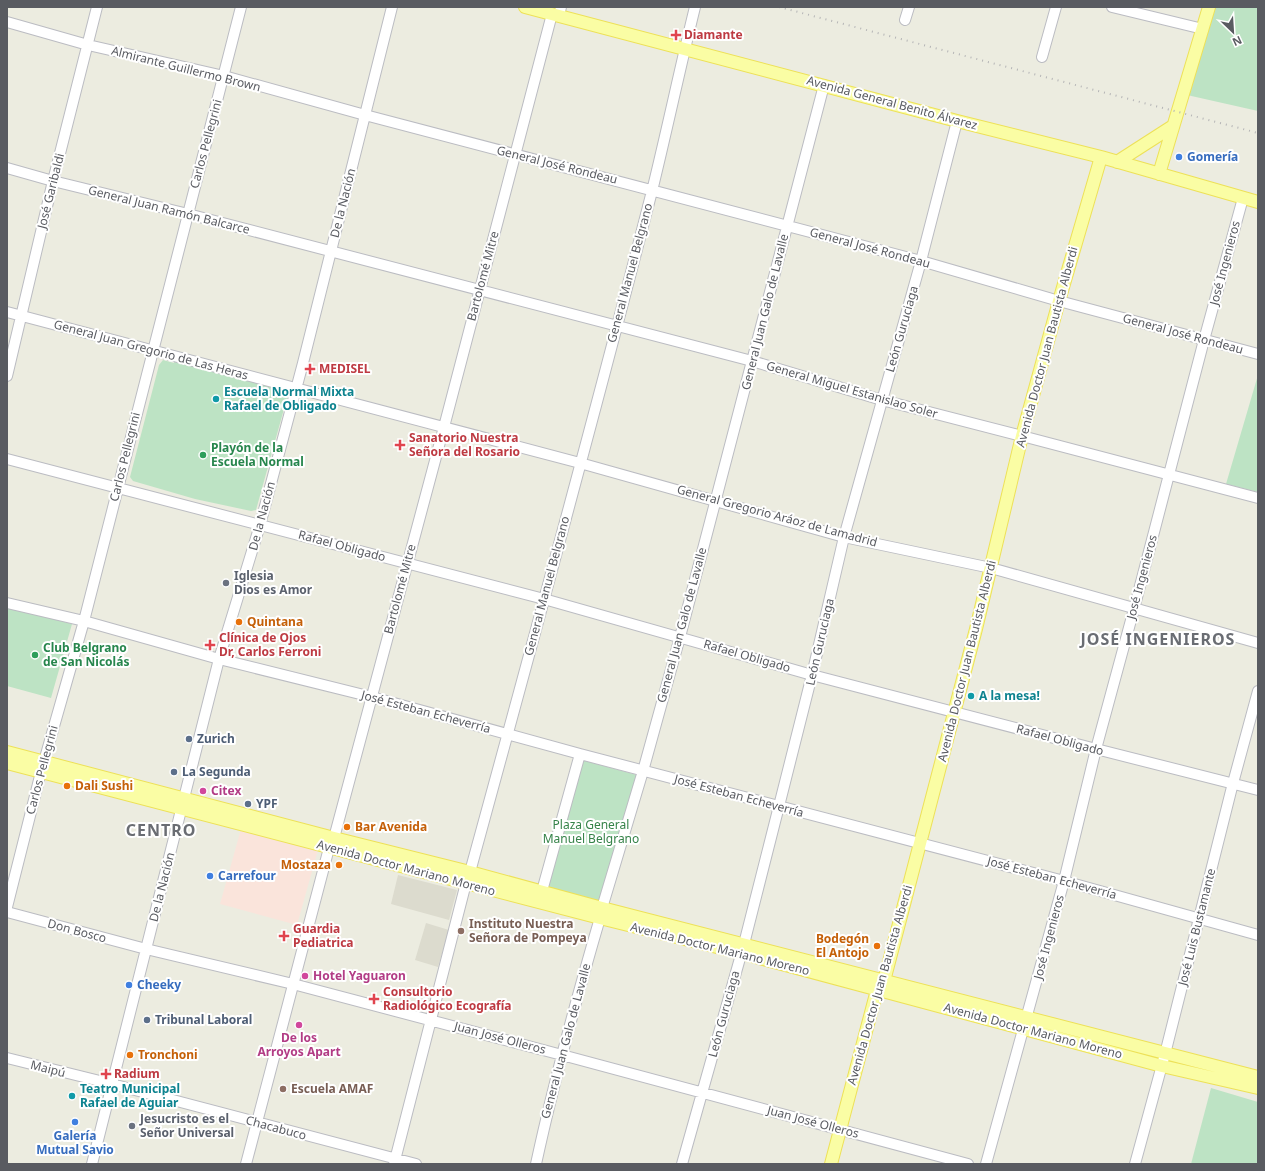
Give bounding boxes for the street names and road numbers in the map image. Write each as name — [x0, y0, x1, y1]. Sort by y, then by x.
street label: Almirante Guillermo Brown — [110, 42, 263, 95]
street label: Avenida General Benito Álvarez — [805, 72, 980, 134]
street label: Carlos Pellegrini — [185, 98, 226, 190]
street label: General José Rondeau — [495, 141, 619, 188]
street label: José Garibaldi — [33, 151, 68, 231]
street label: De la Nación — [326, 166, 359, 239]
street label: General Juan Ramón Balcarce — [87, 181, 252, 238]
street label: General Manuel Belgrano — [603, 201, 656, 345]
street label: José Ingenieros — [1205, 219, 1244, 308]
street label: General José Rondeau — [808, 223, 932, 272]
street label: Bartolomé Mitre — [462, 229, 503, 323]
street label: General Juan Galo de Lavalle — [737, 232, 792, 392]
street label: Avenida Doctor Juan Bautista Alberdi — [1012, 245, 1082, 449]
street label: León Guruciaga — [881, 284, 922, 374]
street label: General José Rondeau — [1121, 309, 1245, 358]
street label: General Juan Gregorio de Las Heras — [52, 315, 250, 384]
street label: General Miguel Estanislao Soler — [764, 357, 940, 422]
street label: Carlos Pellegrini — [105, 410, 144, 503]
street label: De la Nación — [244, 479, 279, 552]
street label: General Gregorio Aráoz de Lamadrid — [675, 481, 879, 550]
street label: General Manuel Belgrano — [520, 514, 573, 658]
street label: Rafael Obligado — [297, 526, 388, 565]
street label: José Ingenieros — [1122, 533, 1161, 622]
street label: Bartolomé Mitre — [379, 542, 420, 636]
street label: General Juan Galo de Lavalle — [653, 545, 711, 705]
street label: Avenida Doctor Juan Bautista Alberdi — [933, 558, 1000, 763]
street label: León Guruciaga — [801, 597, 838, 687]
street label: Rafael Obligado — [702, 635, 793, 676]
street label: José Esteban Echeverría — [359, 686, 493, 737]
street label: Rafael Obligado — [1015, 720, 1106, 759]
street label: Carlos Pellegrini — [21, 724, 62, 816]
street label: José Esteban Echeverría — [672, 770, 806, 821]
street label: Avenida Doctor Mariano Moreno — [315, 835, 497, 900]
street label: De la Nación — [145, 850, 178, 923]
street label: José Esteban Echeverría — [985, 852, 1119, 903]
street label: José Luis Bustamante — [1173, 866, 1219, 988]
street label: Avenida Doctor Juan Bautista Alberdi — [843, 883, 916, 1087]
street label: José Ingenieros — [1029, 893, 1068, 982]
street label: Don Bosco — [46, 914, 108, 947]
street label: Avenida Doctor Mariano Moreno — [629, 918, 812, 979]
street label: General Juan Galo de Lavalle — [537, 961, 595, 1121]
street label: León Guruciaga — [704, 969, 743, 1059]
street label: Avenida Doctor Mariano Moreno — [942, 998, 1124, 1063]
street label: Juan José Olleros — [451, 1017, 548, 1058]
street label: Maipú — [29, 1056, 67, 1081]
street label: Juan José Olleros — [764, 1101, 861, 1142]
street label: Chacabuco — [244, 1111, 308, 1144]

